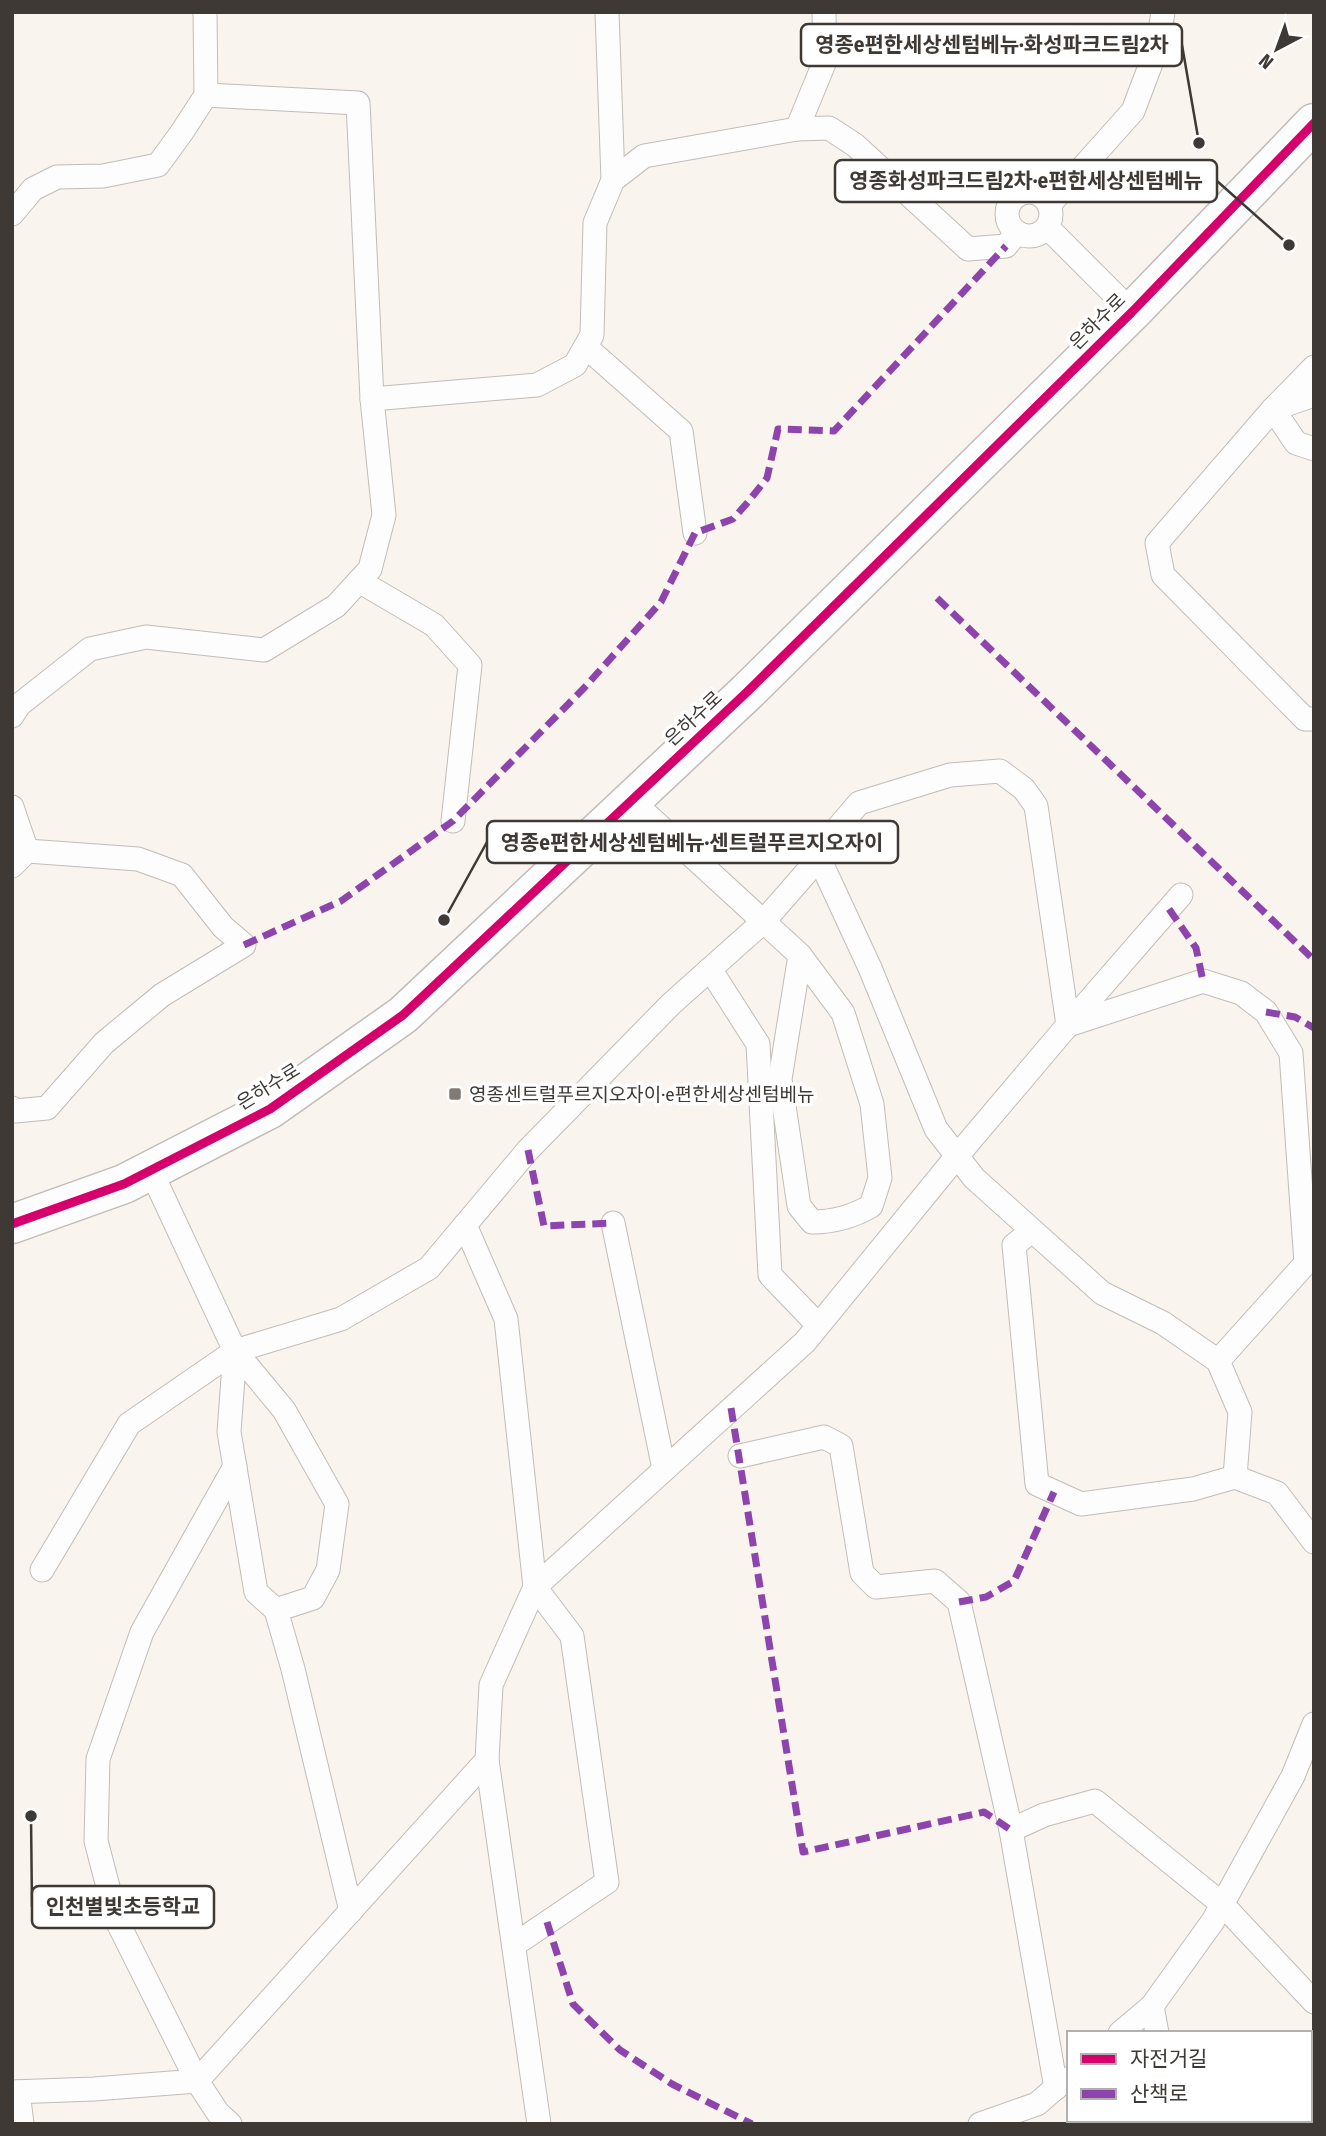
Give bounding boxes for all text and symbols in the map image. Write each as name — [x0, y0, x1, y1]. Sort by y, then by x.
north arrow — [1242, 14, 1312, 84]
callout: 영종e편한세상센텀베뉴·화성파크드림2차 — [801, 24, 1182, 66]
text: 영종e편한세상센텀베뉴·화성파크드림2차 — [815, 32, 1169, 58]
text: N — [1254, 49, 1278, 74]
callout: 영종화성파크드림2차·e편한세상센텀베뉴 — [835, 160, 1217, 202]
text: 영종화성파크드림2차·e편한세상센텀베뉴 — [849, 168, 1203, 194]
street label: 은하수로 — [1065, 289, 1130, 354]
street label: 은하수로 — [660, 686, 727, 751]
callout: 영종e편한세상센텀베뉴·센트럴푸르지오자이 — [487, 821, 898, 863]
text: 영종e편한세상센텀베뉴·센트럴푸르지오자이 — [501, 830, 883, 856]
street label: 은하수로 — [233, 1058, 304, 1115]
place label: 영종센트럴푸르지오자이·e편한세상센텀베뉴 — [469, 1083, 815, 1106]
marker: 영종센트럴푸르지오자이·e편한세상센텀베뉴 — [447, 1086, 463, 1102]
callout: 인천별빛초등학교 — [32, 1886, 214, 1928]
text: 인천별빛초등학교 — [46, 1894, 200, 1920]
legend — [1067, 2031, 1312, 2122]
text: 자전거길 — [1130, 2046, 1207, 2072]
text: 산책로 — [1130, 2081, 1188, 2107]

